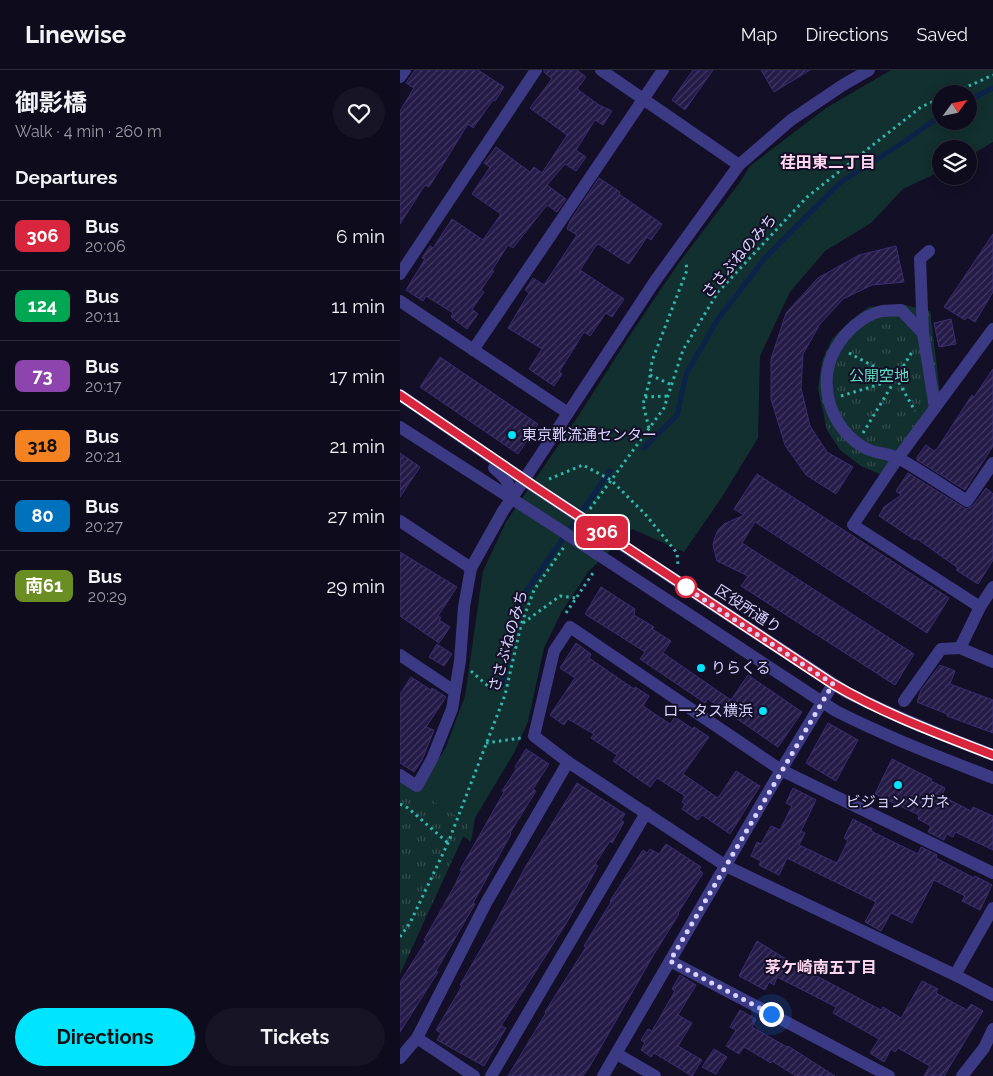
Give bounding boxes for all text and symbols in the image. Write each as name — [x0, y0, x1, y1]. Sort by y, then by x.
text: Linewise — [25, 20, 126, 49]
text: Map — [741, 24, 777, 45]
text: Directions — [805, 24, 889, 45]
text: Saved — [917, 24, 968, 45]
north arrow — [932, 85, 978, 130]
map controls — [932, 85, 977, 185]
button: heart — [333, 87, 385, 139]
text: 御影橋 — [15, 88, 87, 117]
text: Walk · 4 min · 260 m — [15, 122, 162, 141]
button: layers — [932, 140, 977, 185]
district label: 荏田東二丁目 — [780, 153, 876, 172]
text: Departures — [15, 166, 117, 188]
street label: ささぶねのみち — [698, 210, 780, 302]
text: Bus — [85, 215, 119, 237]
text: 306 — [26, 225, 59, 246]
text: 6 min — [336, 225, 385, 247]
text: 20:06 — [85, 237, 126, 256]
text: Bus — [85, 285, 119, 307]
text: 124 — [28, 295, 57, 316]
text: 11 min — [331, 295, 385, 317]
text: 20:11 — [85, 307, 120, 326]
text: Bus — [85, 355, 119, 377]
text: 73 — [32, 365, 53, 386]
text: 17 min — [329, 365, 385, 387]
park label: 公開空地 — [849, 367, 909, 385]
text: 20:17 — [85, 377, 121, 396]
text: Bus — [85, 425, 119, 447]
place label: 東京靴流通センター — [522, 426, 657, 444]
marker: 東京靴流通センター — [506, 429, 518, 441]
text: 318 — [28, 435, 57, 456]
text: 21 min — [329, 435, 385, 457]
text: 20:21 — [85, 447, 121, 466]
text: Bus — [85, 495, 119, 517]
text: 80 — [32, 505, 53, 526]
text: 27 min — [327, 505, 385, 527]
line badge: 306 — [573, 516, 631, 548]
text: 20:27 — [85, 517, 123, 536]
text: 306 — [586, 521, 618, 542]
text: Bus — [88, 565, 122, 587]
text: 南61 — [25, 575, 63, 596]
text: 29 min — [326, 575, 385, 597]
unlabelled marker — [675, 576, 697, 598]
street label: 区役所通り — [712, 581, 784, 637]
text: 20:29 — [88, 587, 127, 606]
street label: ささぶねのみち — [485, 588, 531, 694]
place label: りらくる — [711, 659, 771, 677]
marker: りらくる — [695, 662, 707, 674]
place label: ロータス横浜 — [663, 702, 753, 720]
marker: ロータス横浜 — [757, 705, 769, 717]
marker: ビジョンメガネ — [892, 779, 904, 791]
place label: ビジョンメガネ — [846, 793, 950, 811]
district label: 茅ケ崎南五丁目 — [765, 958, 877, 977]
your location — [759, 1002, 784, 1027]
button: Directions — [15, 1008, 195, 1066]
button: Tickets — [205, 1008, 385, 1066]

